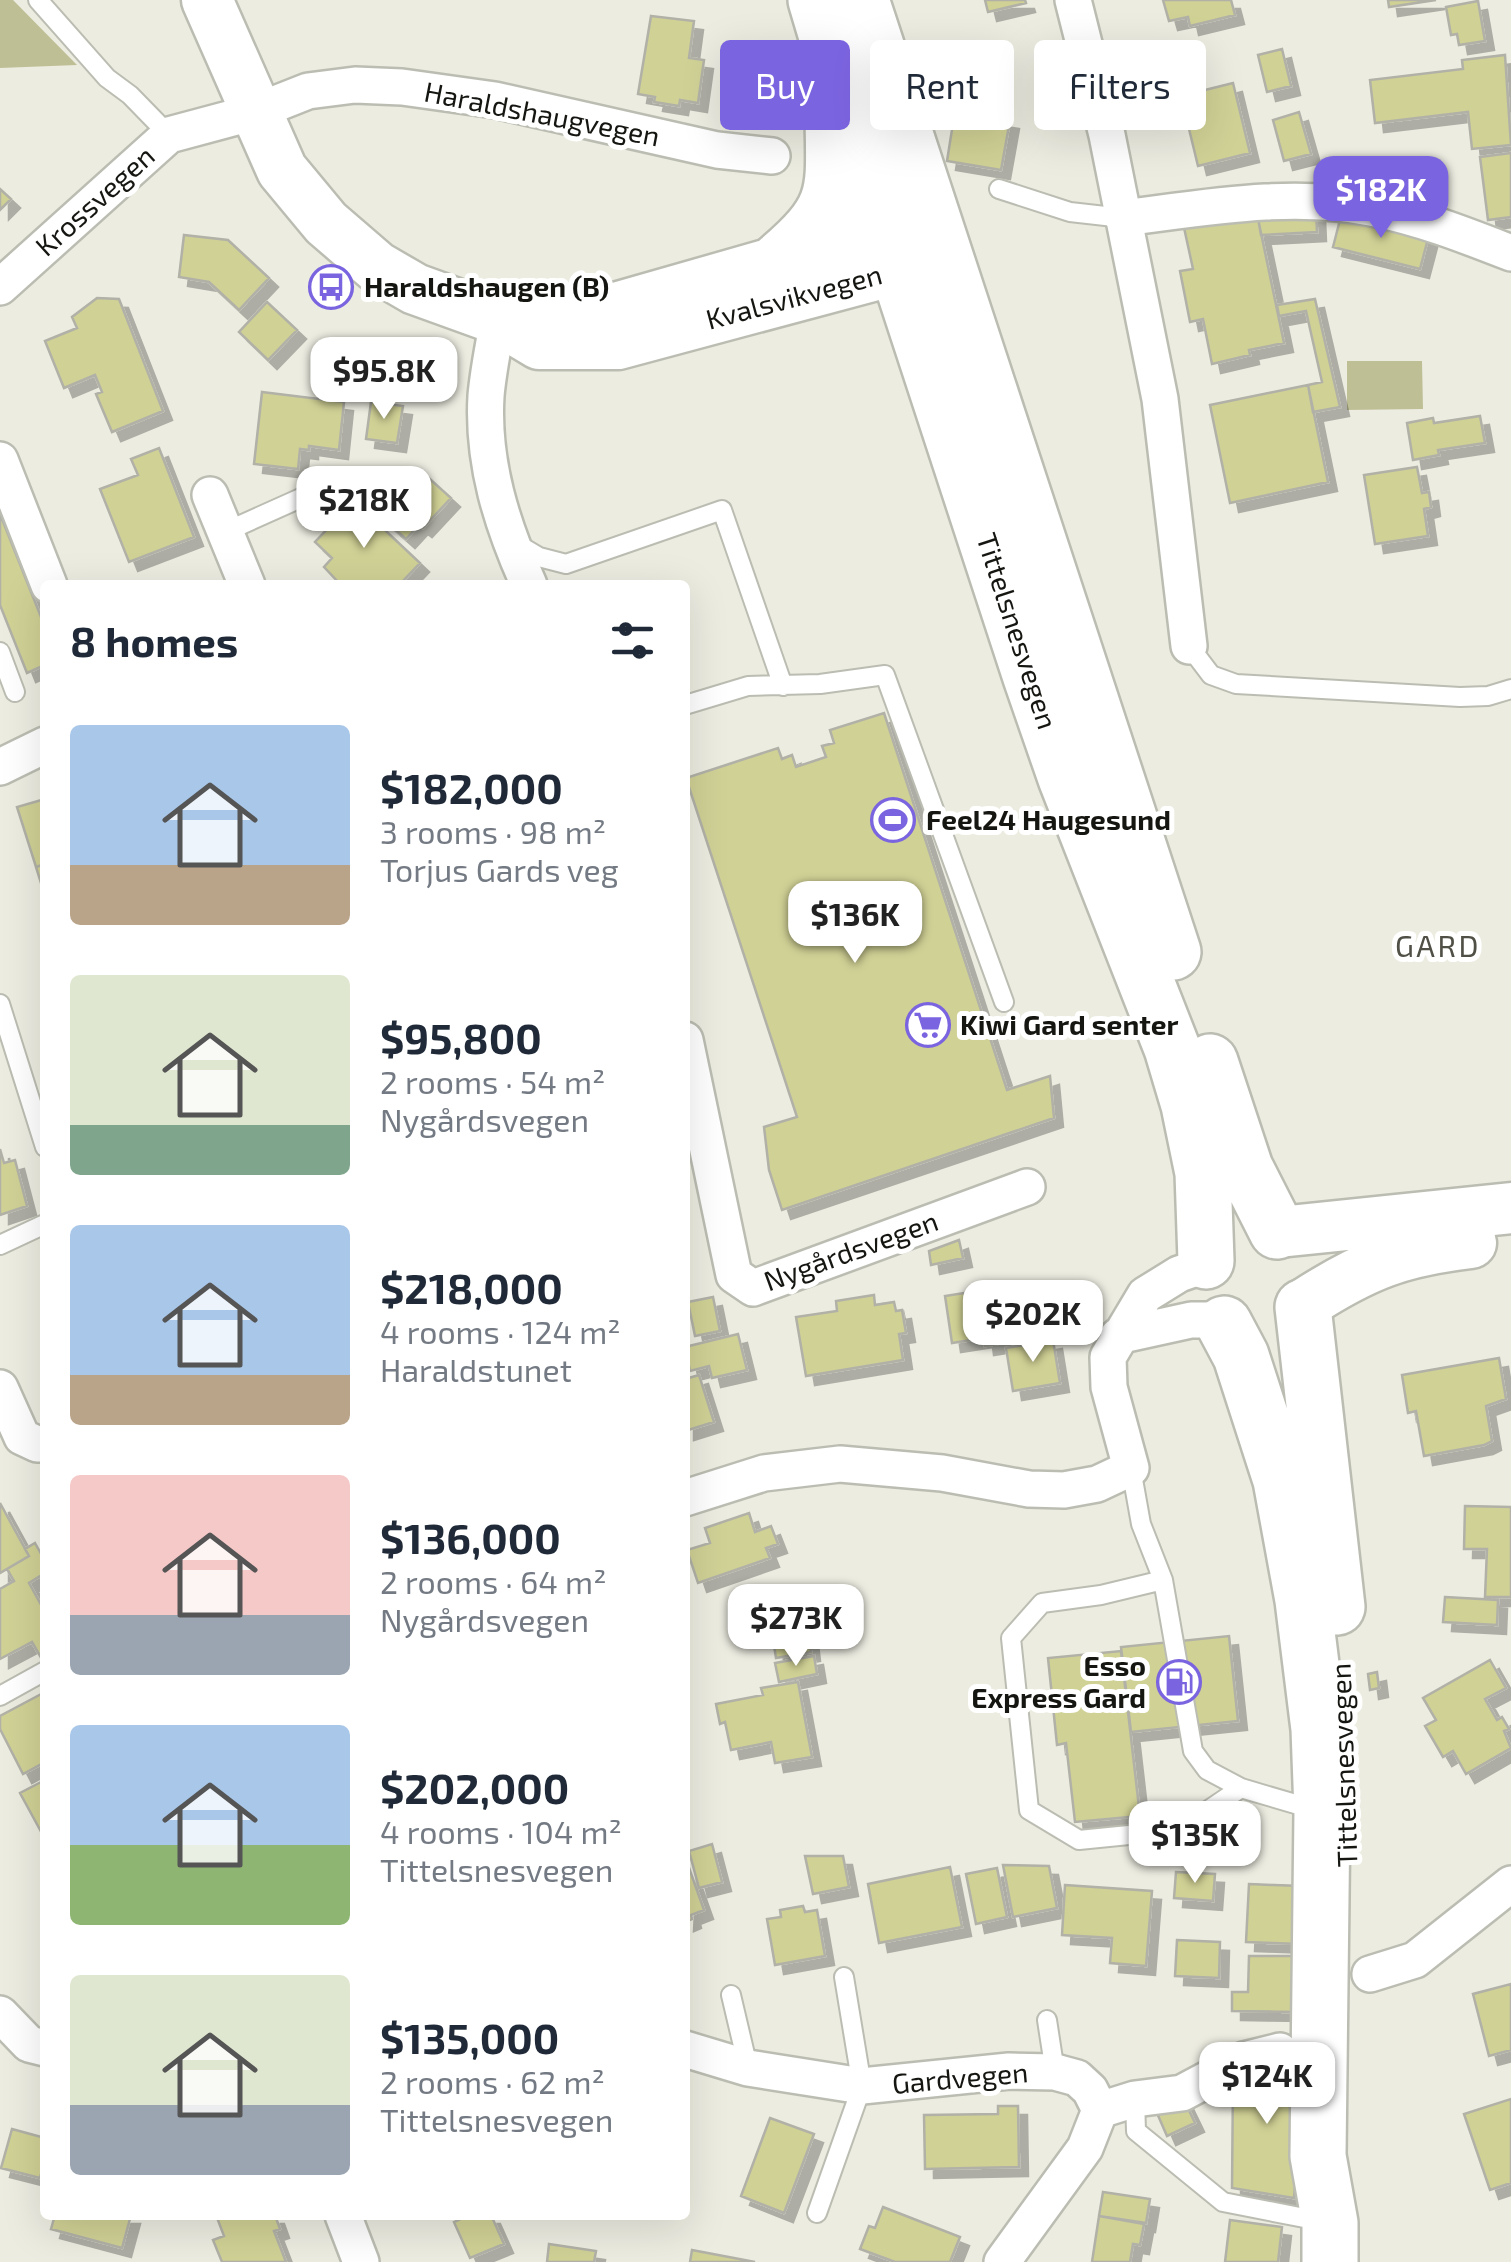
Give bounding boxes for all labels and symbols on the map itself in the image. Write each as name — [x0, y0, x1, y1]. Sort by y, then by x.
street label: Haraldshaugvegen — [422, 74, 663, 153]
street label: Krossvegen — [28, 138, 161, 262]
pin: $182K — [1311, 156, 1451, 241]
street label: Kvalsvikvegen — [702, 256, 885, 336]
bus stop icon: Haraldshaugen (B) — [308, 264, 354, 310]
place label: Haraldshaugen (B) — [364, 269, 609, 303]
pin: $95.8K — [303, 337, 465, 422]
pin: $218K — [294, 466, 434, 551]
street label: Tittelsnesvegen — [970, 528, 1066, 733]
sports icon: Feel24 Haugesund — [870, 797, 916, 843]
place label: Feel24 Haugesund — [926, 802, 1171, 836]
pin: $136K — [785, 881, 925, 966]
district label: GARD — [1395, 927, 1481, 963]
supermarket icon: Kiwi Gard senter — [905, 1002, 951, 1048]
place label: Kiwi Gard senter — [960, 1007, 1179, 1041]
street label: Nygårdsvegen — [759, 1203, 942, 1297]
pin: $202K — [963, 1280, 1103, 1365]
pin: $273K — [726, 1584, 866, 1669]
place label: Esso Express Gard — [971, 1648, 1146, 1714]
fuel station icon: Esso Express Gard — [1156, 1659, 1202, 1705]
street label: Tittelsnesvegen — [1322, 1662, 1364, 1868]
pin: $135K — [1125, 1801, 1265, 1886]
pin: $124K — [1197, 2042, 1337, 2127]
street label: Gardvegen — [890, 2054, 1029, 2100]

